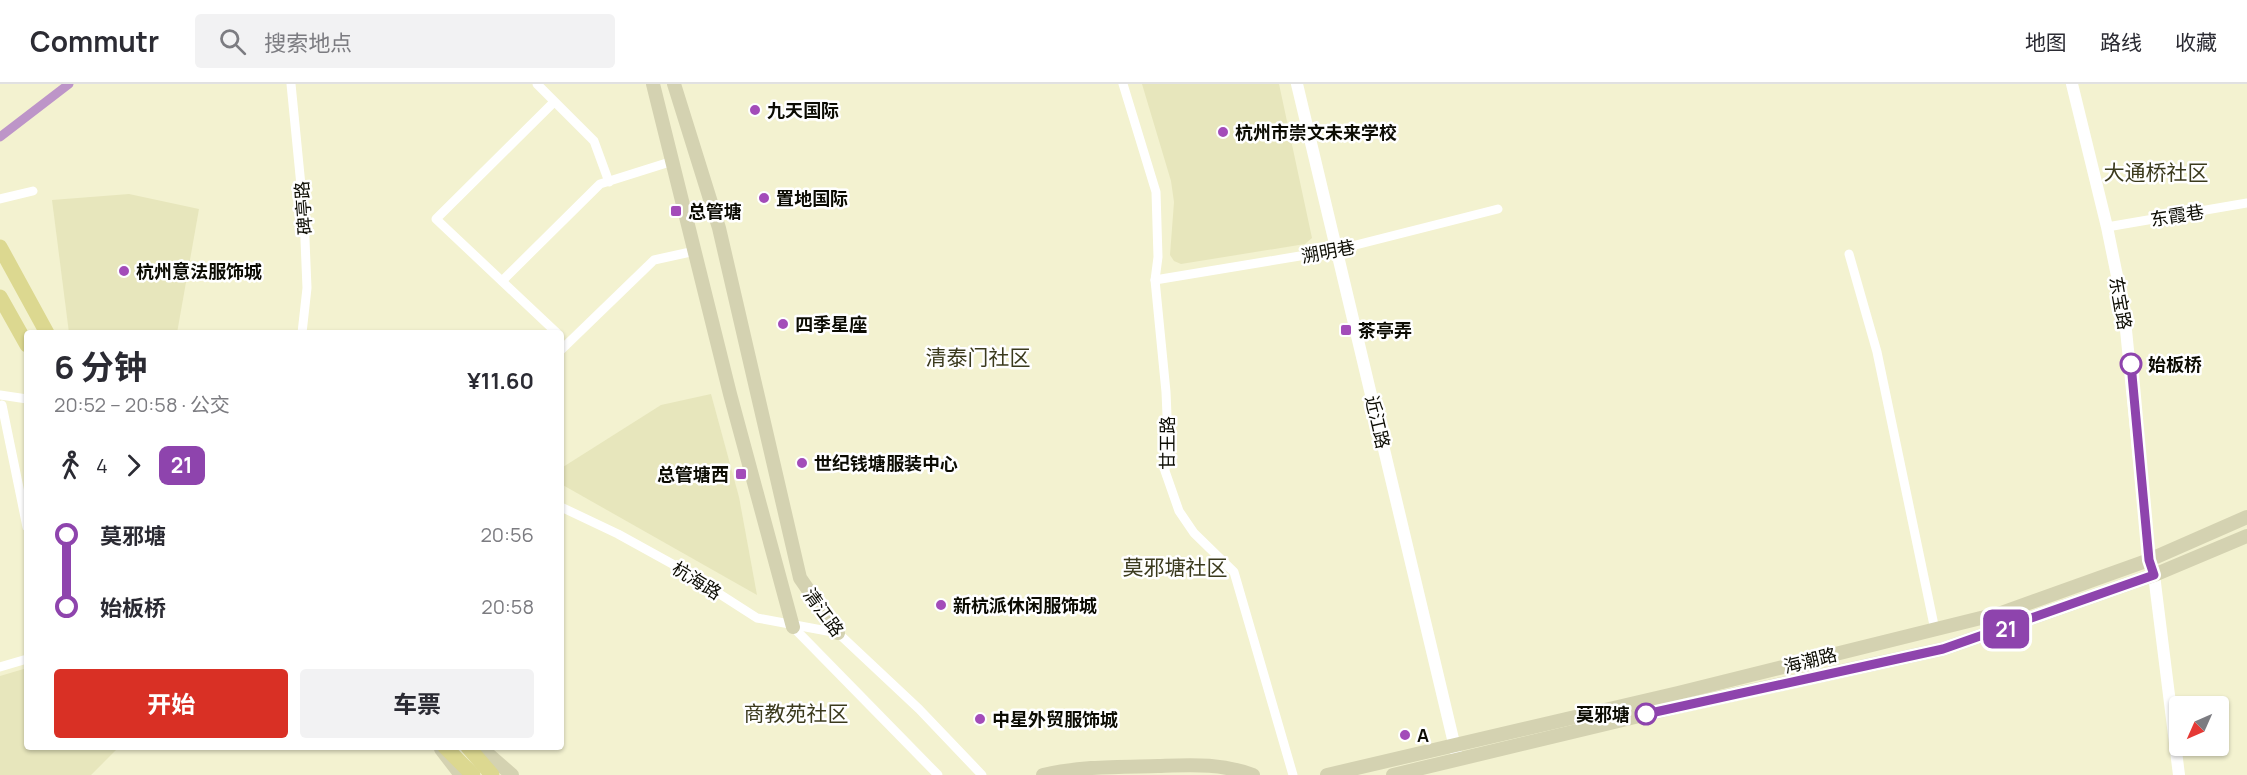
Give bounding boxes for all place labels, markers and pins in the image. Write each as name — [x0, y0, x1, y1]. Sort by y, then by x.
place label: 九天国际 — [767, 98, 839, 122]
marker: 九天国际 — [748, 103, 762, 117]
place label: 杭州市崇文未来学校 — [1235, 120, 1397, 144]
marker: 杭州市崇文未来学校 — [1216, 125, 1230, 139]
place label: 置地国际 — [776, 186, 848, 210]
marker: 置地国际 — [757, 191, 771, 205]
place label: 总管塘 — [688, 199, 742, 223]
marker: 总管塘 — [669, 204, 683, 218]
place label: 杭州意法服饰城 — [136, 259, 262, 283]
marker: 杭州意法服饰城 — [117, 264, 131, 278]
place label: 四季星座 — [795, 312, 867, 336]
marker: 四季星座 — [776, 317, 790, 331]
place label: 茶亭弄 — [1358, 318, 1412, 342]
marker: 茶亭弄 — [1339, 323, 1353, 337]
place label: 始板桥 — [2148, 352, 2202, 376]
marker: 始板桥 — [2120, 353, 2142, 375]
place label: 世纪钱塘服装中心 — [814, 451, 958, 475]
marker: 世纪钱塘服装中心 — [795, 456, 809, 470]
place label: 总管塘西 — [657, 462, 729, 486]
marker: 总管塘西 — [734, 467, 748, 481]
place label: 新杭派休闲服饰城 — [953, 593, 1097, 617]
marker: 新杭派休闲服饰城 — [934, 598, 948, 612]
place label: 莫邪塘 — [1576, 702, 1630, 726]
marker: 莫邪塘 — [1635, 703, 1657, 725]
place label: 中星外贸服饰城 — [992, 707, 1118, 731]
marker: 中星外贸服饰城 — [973, 712, 987, 726]
place label: A — [1417, 723, 1429, 747]
marker: A — [1398, 728, 1412, 742]

